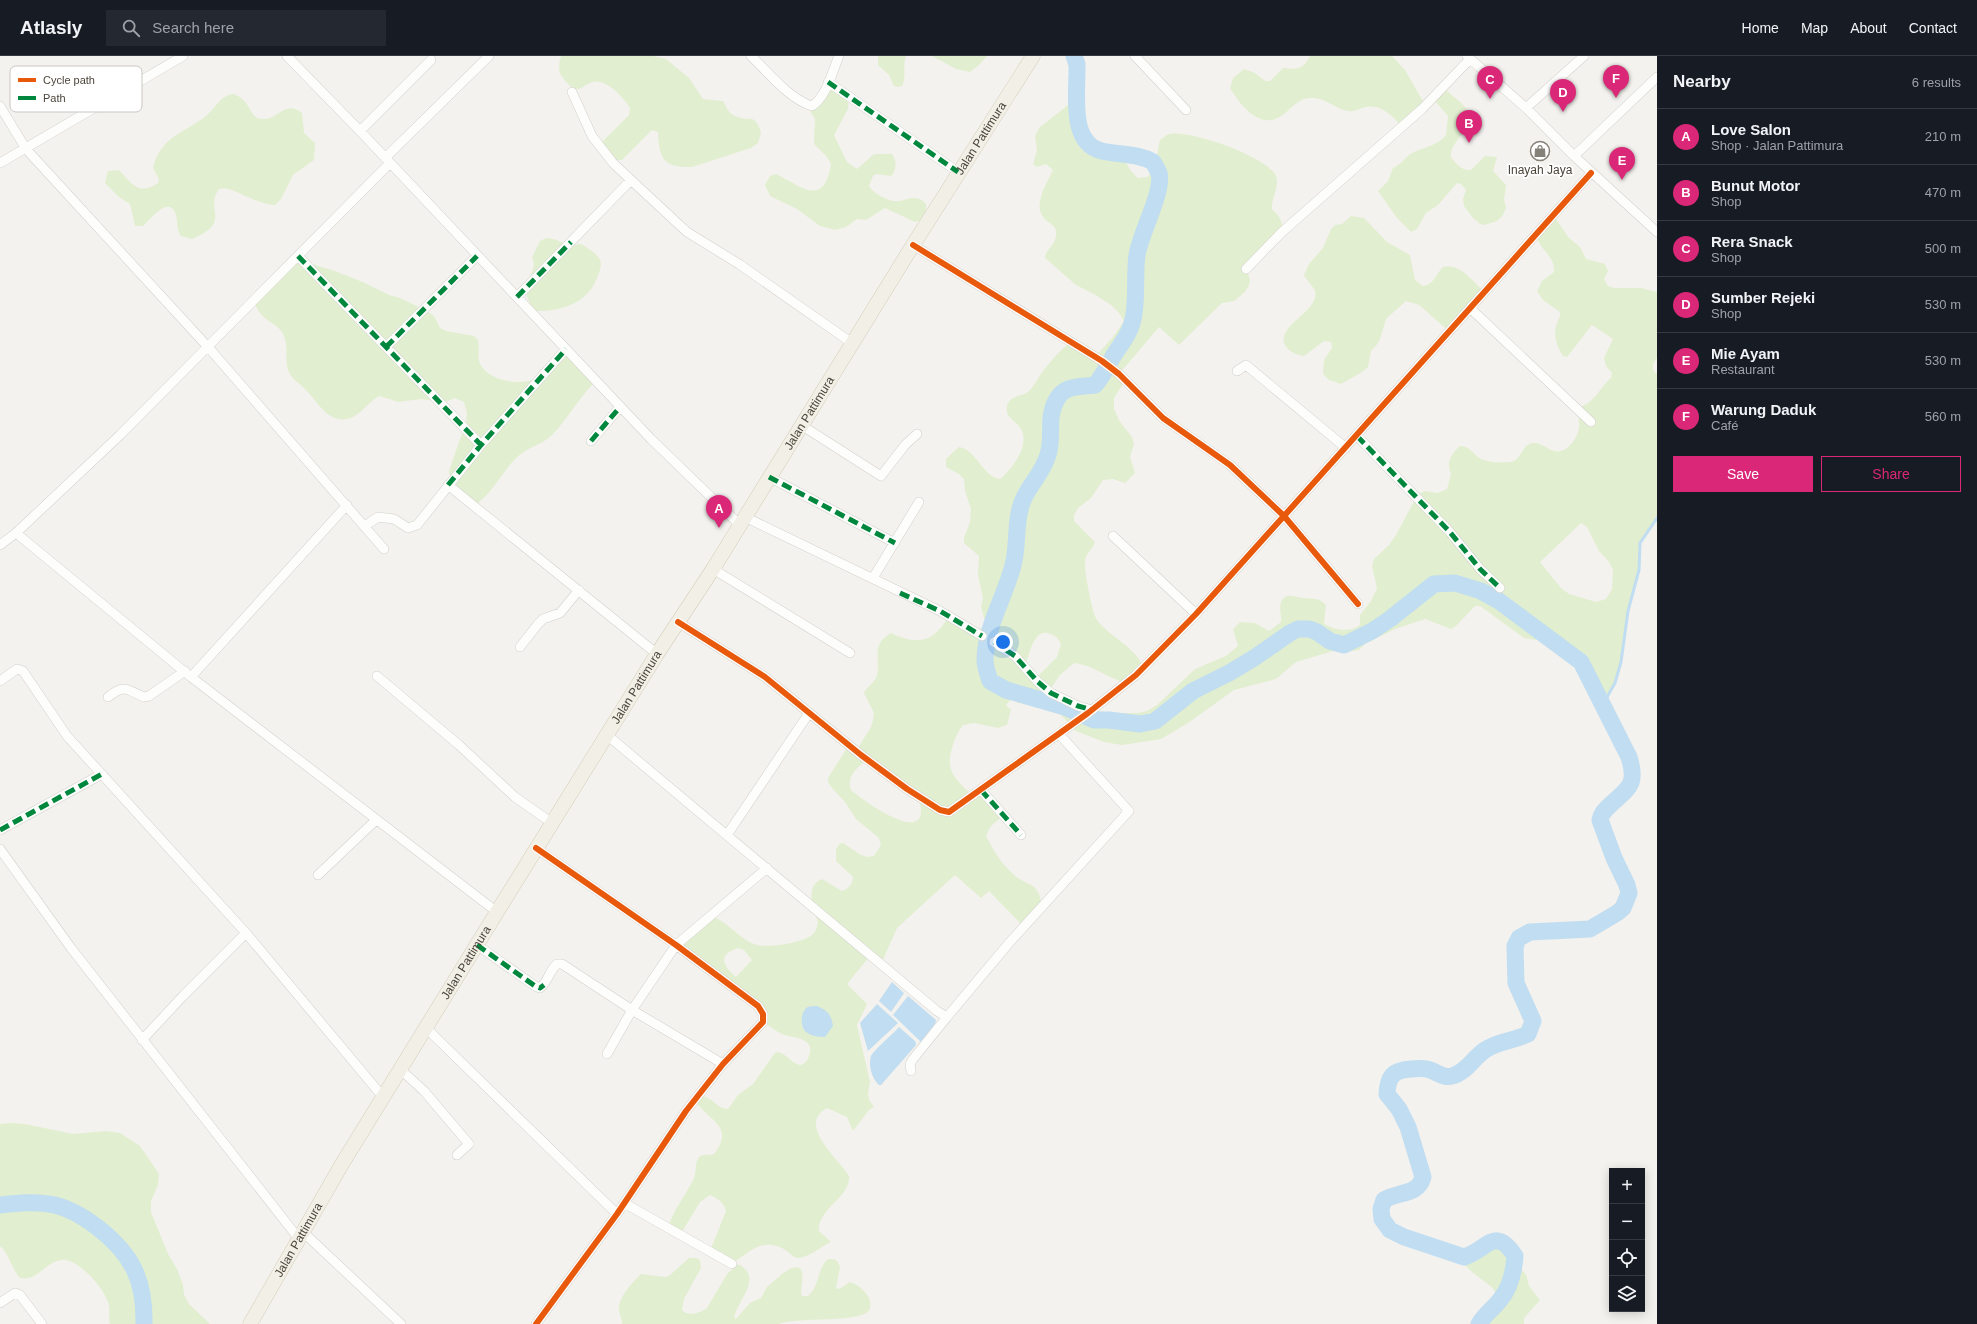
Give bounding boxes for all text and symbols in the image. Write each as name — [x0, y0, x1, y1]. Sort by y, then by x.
search box — [106, 10, 386, 46]
text: Atlasly — [20, 17, 82, 38]
icon: search — [120, 17, 142, 39]
text: Search here — [152, 19, 234, 36]
text: Home — [1742, 20, 1779, 36]
text: Map — [1801, 20, 1828, 36]
text: About — [1850, 20, 1887, 36]
text: Contact — [1909, 20, 1957, 36]
pin: F — [1603, 65, 1629, 98]
legend — [10, 66, 142, 112]
pin: C — [1477, 66, 1503, 99]
text: Nearby — [1673, 72, 1731, 91]
text: Cycle path — [43, 74, 95, 86]
text: 6 results — [1912, 75, 1961, 90]
pin: D — [1550, 79, 1576, 112]
text: Path — [43, 92, 66, 104]
street label: Jalan Pattimura — [952, 99, 1009, 177]
pin: B — [1456, 110, 1482, 143]
text: Love Salon — [1711, 121, 1791, 138]
text: A — [1681, 129, 1691, 144]
text: 210 m — [1925, 129, 1961, 144]
text: Shop · Jalan Pattimura — [1711, 138, 1843, 153]
shop icon: Inayah Jaya — [1529, 140, 1551, 162]
pin: E — [1609, 147, 1635, 180]
place label: Inayah Jaya — [1508, 163, 1573, 177]
text: Bunut Motor — [1711, 177, 1800, 194]
text: B — [1681, 185, 1691, 200]
text: 470 m — [1925, 185, 1961, 200]
text: Shop — [1711, 194, 1741, 209]
text: Rera Snack — [1711, 233, 1793, 250]
text: C — [1681, 241, 1691, 256]
text: 500 m — [1925, 241, 1961, 256]
text: Shop — [1711, 250, 1741, 265]
text: Sumber Rejeki — [1711, 289, 1815, 306]
text: D — [1681, 297, 1691, 312]
text: 530 m — [1925, 297, 1961, 312]
text: Shop — [1711, 306, 1741, 321]
text: Mie Ayam — [1711, 345, 1780, 362]
text: E — [1682, 353, 1690, 368]
text: 530 m — [1925, 353, 1961, 368]
text: Restaurant — [1711, 362, 1775, 377]
street label: Jalan Pattimura — [781, 374, 837, 452]
text: Warung Daduk — [1711, 401, 1816, 418]
text: F — [1682, 409, 1690, 424]
text: 560 m — [1925, 409, 1961, 424]
text: Café — [1711, 418, 1738, 433]
button: Save — [1673, 456, 1813, 492]
button: Share — [1821, 456, 1961, 492]
pin: A — [706, 495, 732, 528]
your location — [993, 632, 1013, 652]
street label: Jalan Pattimura — [608, 648, 665, 726]
street label: Jalan Pattimura — [438, 923, 494, 1002]
map controls — [1609, 1168, 1645, 1312]
button: + — [1609, 1168, 1645, 1204]
street label: Jalan Pattimura — [271, 1200, 325, 1280]
button: − — [1609, 1204, 1645, 1240]
button: locate — [1609, 1240, 1645, 1276]
button: layers — [1609, 1276, 1645, 1312]

